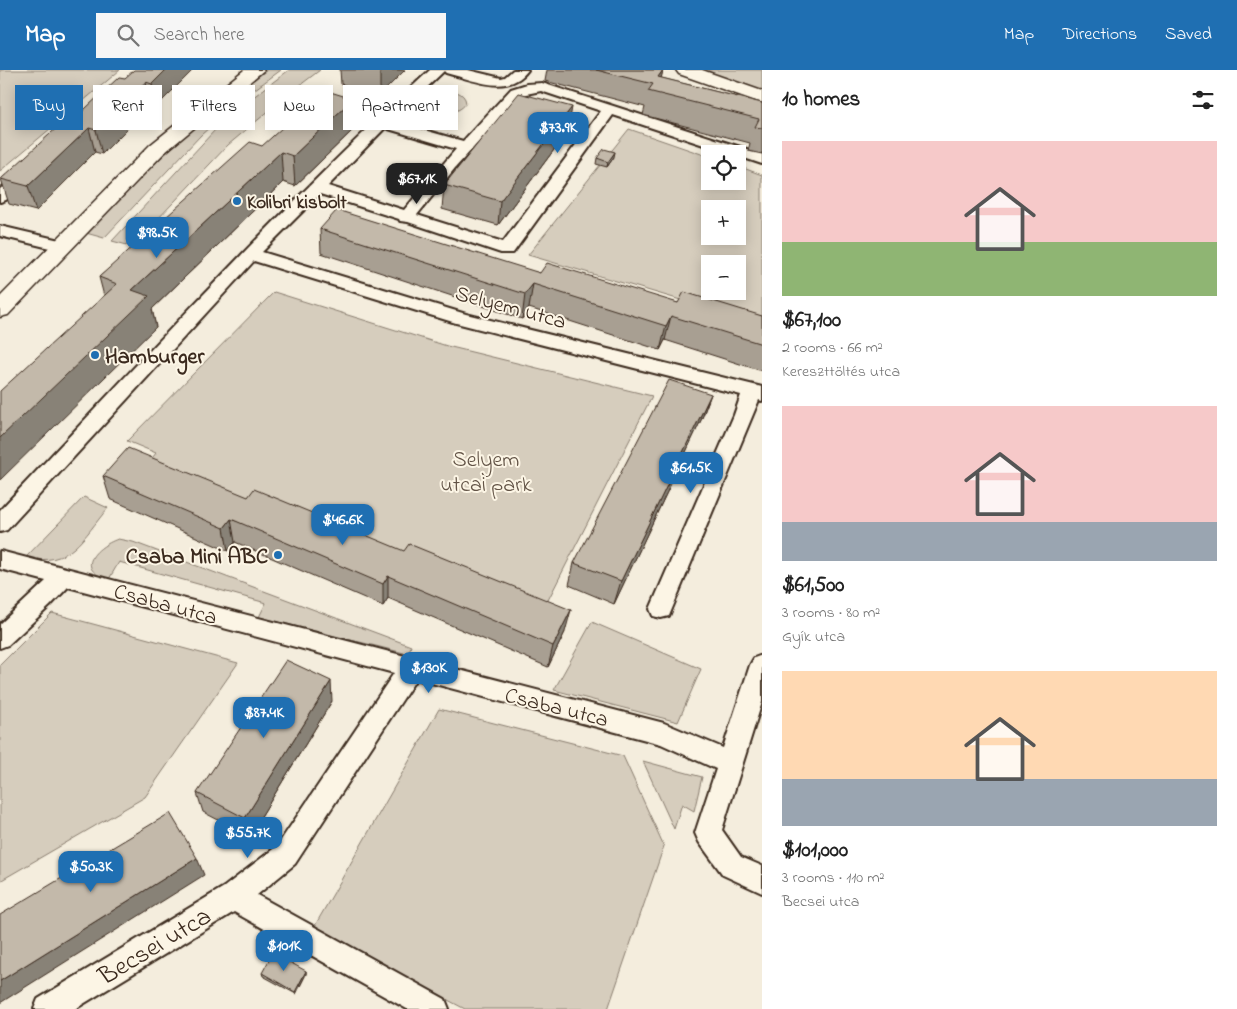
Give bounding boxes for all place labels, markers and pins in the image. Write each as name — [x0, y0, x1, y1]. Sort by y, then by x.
pin: $73.9K — [517, 112, 599, 154]
pin: $67.1K — [376, 162, 458, 205]
place label: Kolibri kisbolt — [247, 190, 347, 217]
marker: Kolibri kisbolt — [231, 195, 243, 207]
pin: $98.5K — [116, 216, 198, 259]
place label: Hamburger — [105, 342, 205, 375]
marker: Hamburger — [89, 349, 101, 361]
pin: $61.5K — [650, 452, 732, 494]
pin: $46.6K — [302, 504, 384, 546]
place label: Csaba Mini ABC — [126, 542, 268, 574]
marker: Csaba Mini ABC — [272, 549, 284, 561]
pin: $130K — [394, 652, 464, 694]
pin: $87.4K — [223, 696, 305, 739]
pin: $55.7K — [207, 816, 289, 859]
pin: $50.3K — [50, 850, 132, 893]
pin: $101K — [249, 930, 319, 972]

